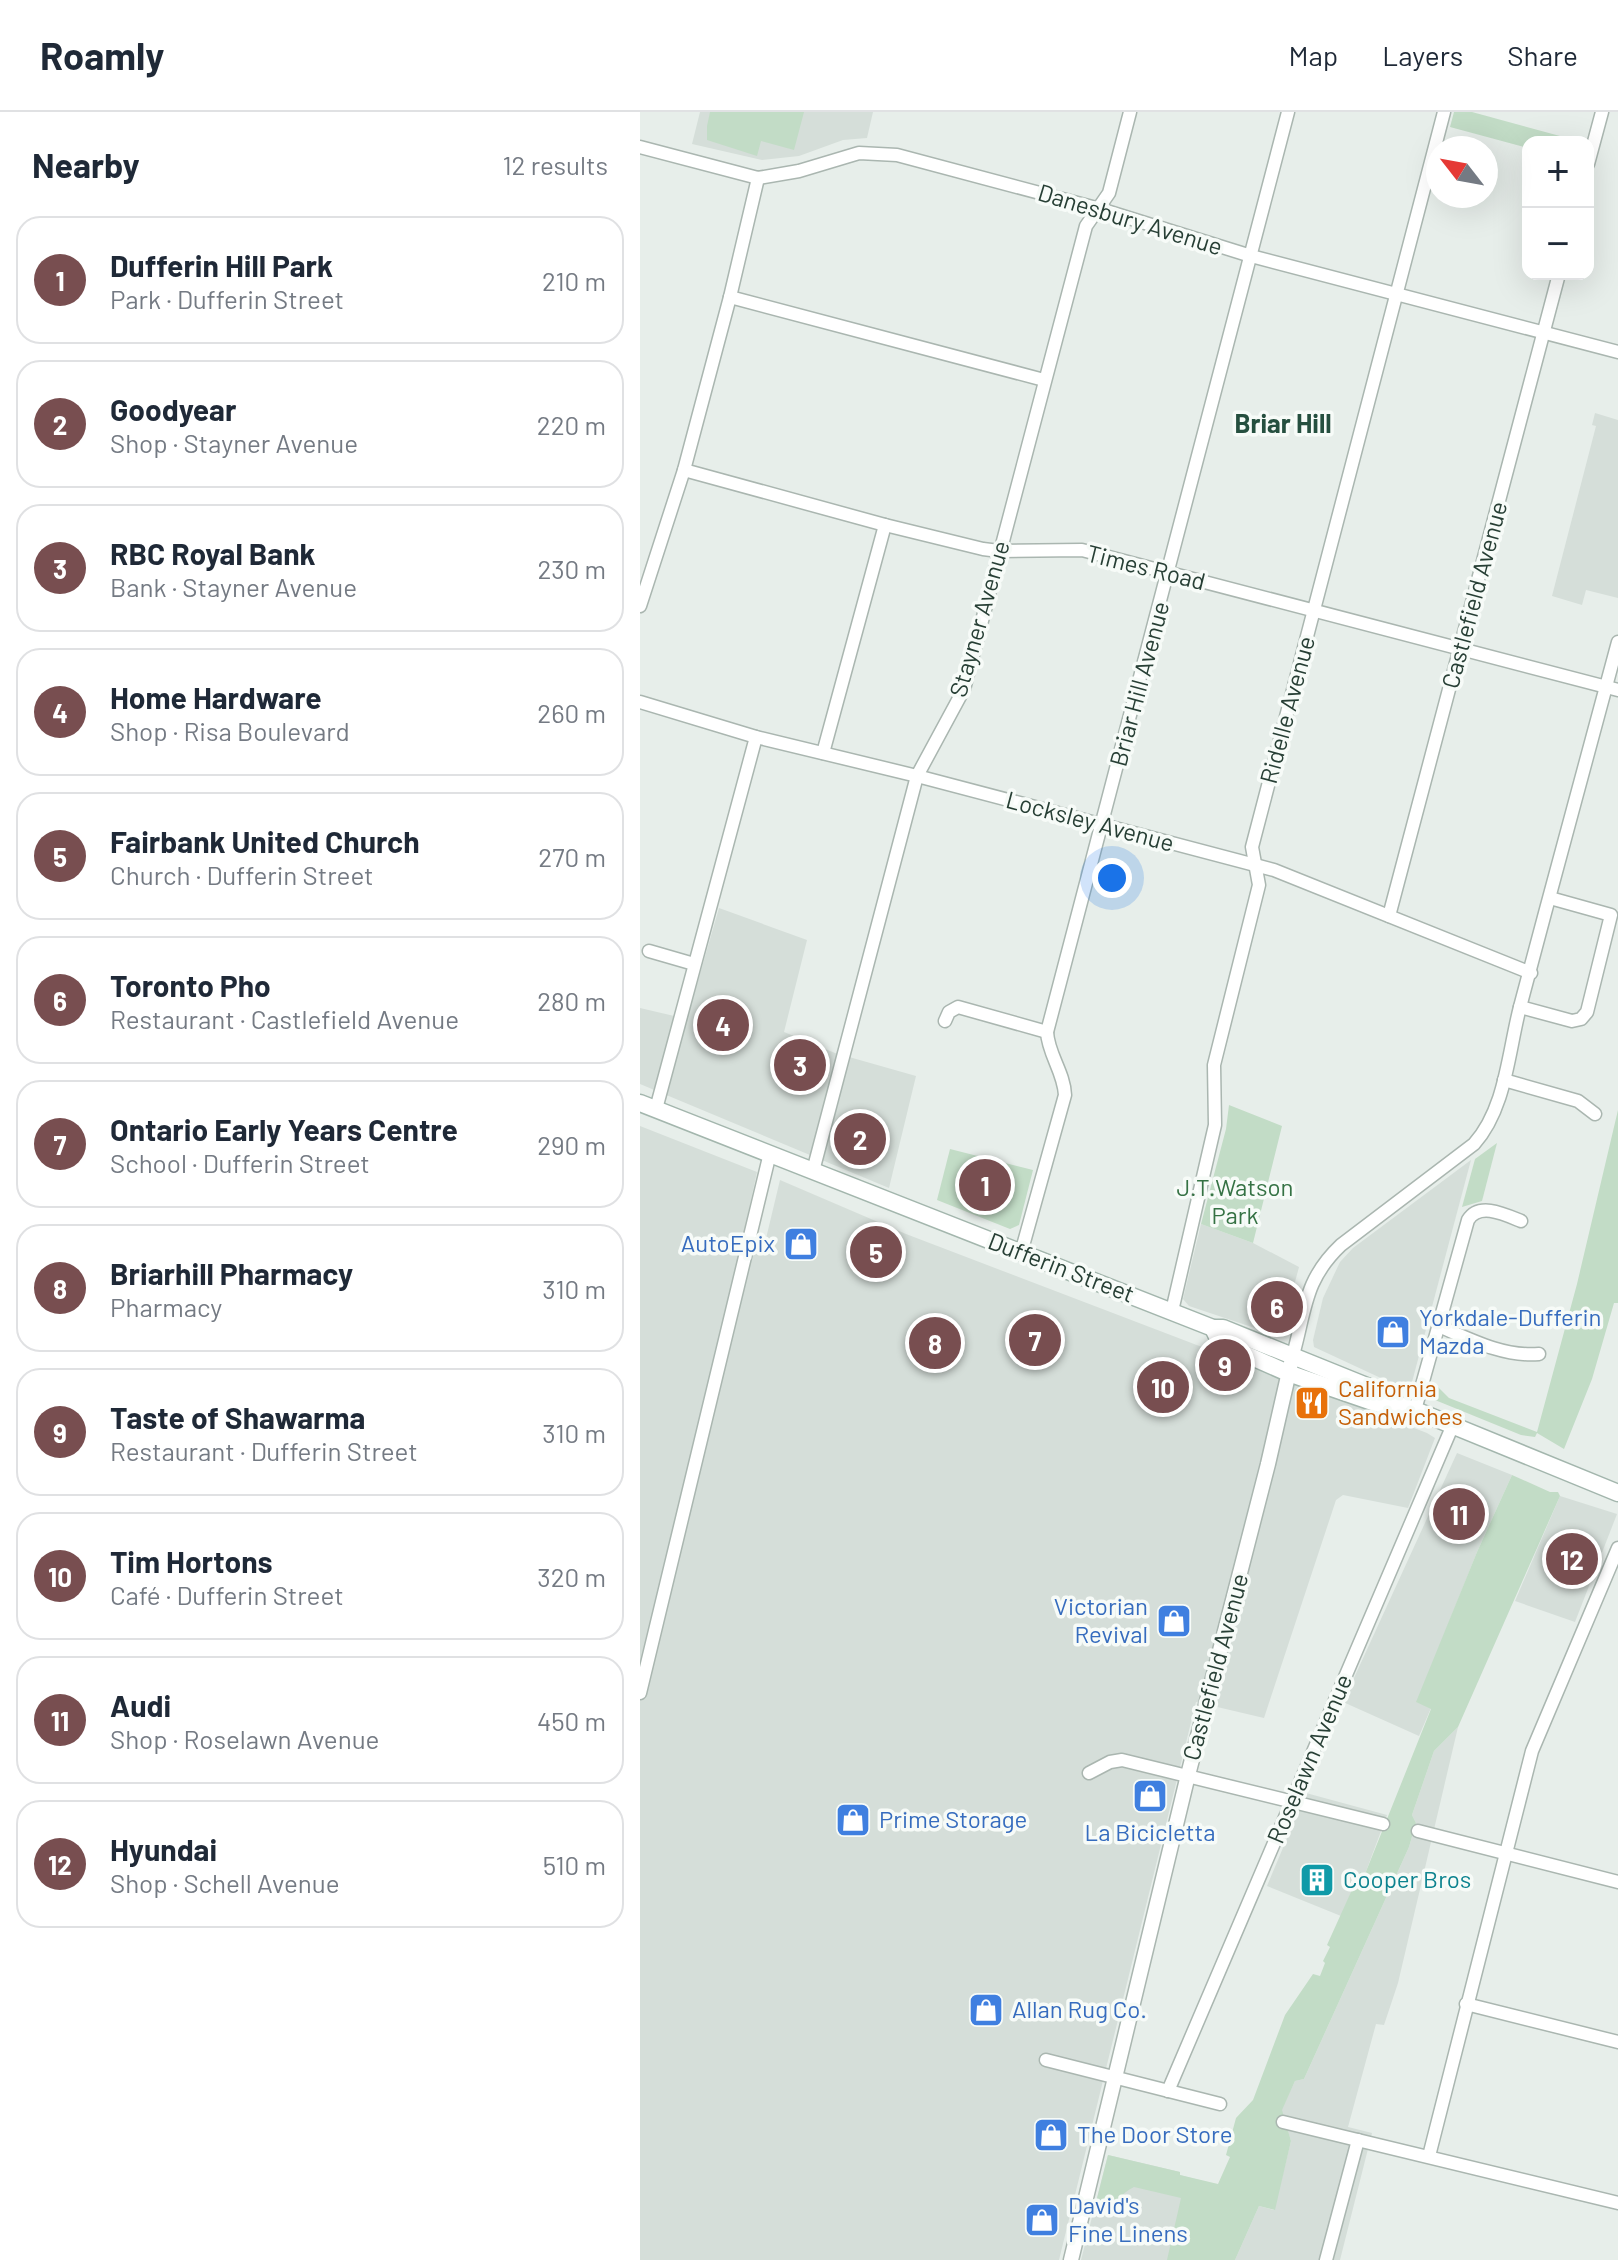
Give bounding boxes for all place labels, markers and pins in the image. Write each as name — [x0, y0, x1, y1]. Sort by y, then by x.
pin: 4 — [697, 995, 749, 1055]
pin: 3 — [774, 1035, 826, 1095]
pin: 2 — [834, 1109, 886, 1169]
pin: 1 — [959, 1155, 1011, 1215]
pin: 5 — [850, 1222, 902, 1282]
shop icon: AutoEpix — [782, 1225, 820, 1263]
place label: AutoEpix — [681, 1228, 775, 1257]
pin: 6 — [1251, 1277, 1303, 1337]
place label: Yorkdale-Dufferin Mazda — [1419, 1302, 1602, 1359]
pin: 7 — [1009, 1310, 1061, 1370]
pin: 8 — [909, 1313, 961, 1373]
shop icon: Yorkdale-Dufferin Mazda — [1374, 1313, 1412, 1351]
pin: 9 — [1199, 1335, 1251, 1395]
pin: 10 — [1137, 1357, 1189, 1417]
place label: California Sandwiches — [1338, 1373, 1463, 1430]
restaurant icon: California Sandwiches — [1293, 1384, 1331, 1422]
pin: 11 — [1433, 1484, 1485, 1544]
pin: 12 — [1546, 1529, 1598, 1589]
place label: Victorian Revival — [1054, 1591, 1148, 1648]
shop icon: Victorian Revival — [1155, 1602, 1193, 1640]
shop icon: La Bicicletta — [1131, 1777, 1169, 1815]
shop icon: Prime Storage — [834, 1801, 872, 1839]
place label: Prime Storage — [879, 1804, 1027, 1833]
place label: La Bicicletta — [1085, 1817, 1215, 1846]
building icon: Cooper Bros — [1298, 1861, 1336, 1899]
place label: Cooper Bros — [1343, 1864, 1471, 1893]
shop icon: Allan Rug Co. — [967, 1991, 1005, 2029]
place label: Allan Rug Co. — [1012, 1994, 1147, 2023]
shop icon: The Door Store — [1032, 2116, 1070, 2154]
place label: The Door Store — [1077, 2119, 1232, 2148]
place label: David's Fine Linens — [1068, 2190, 1188, 2247]
shop icon: David's Fine Linens — [1023, 2201, 1061, 2239]

